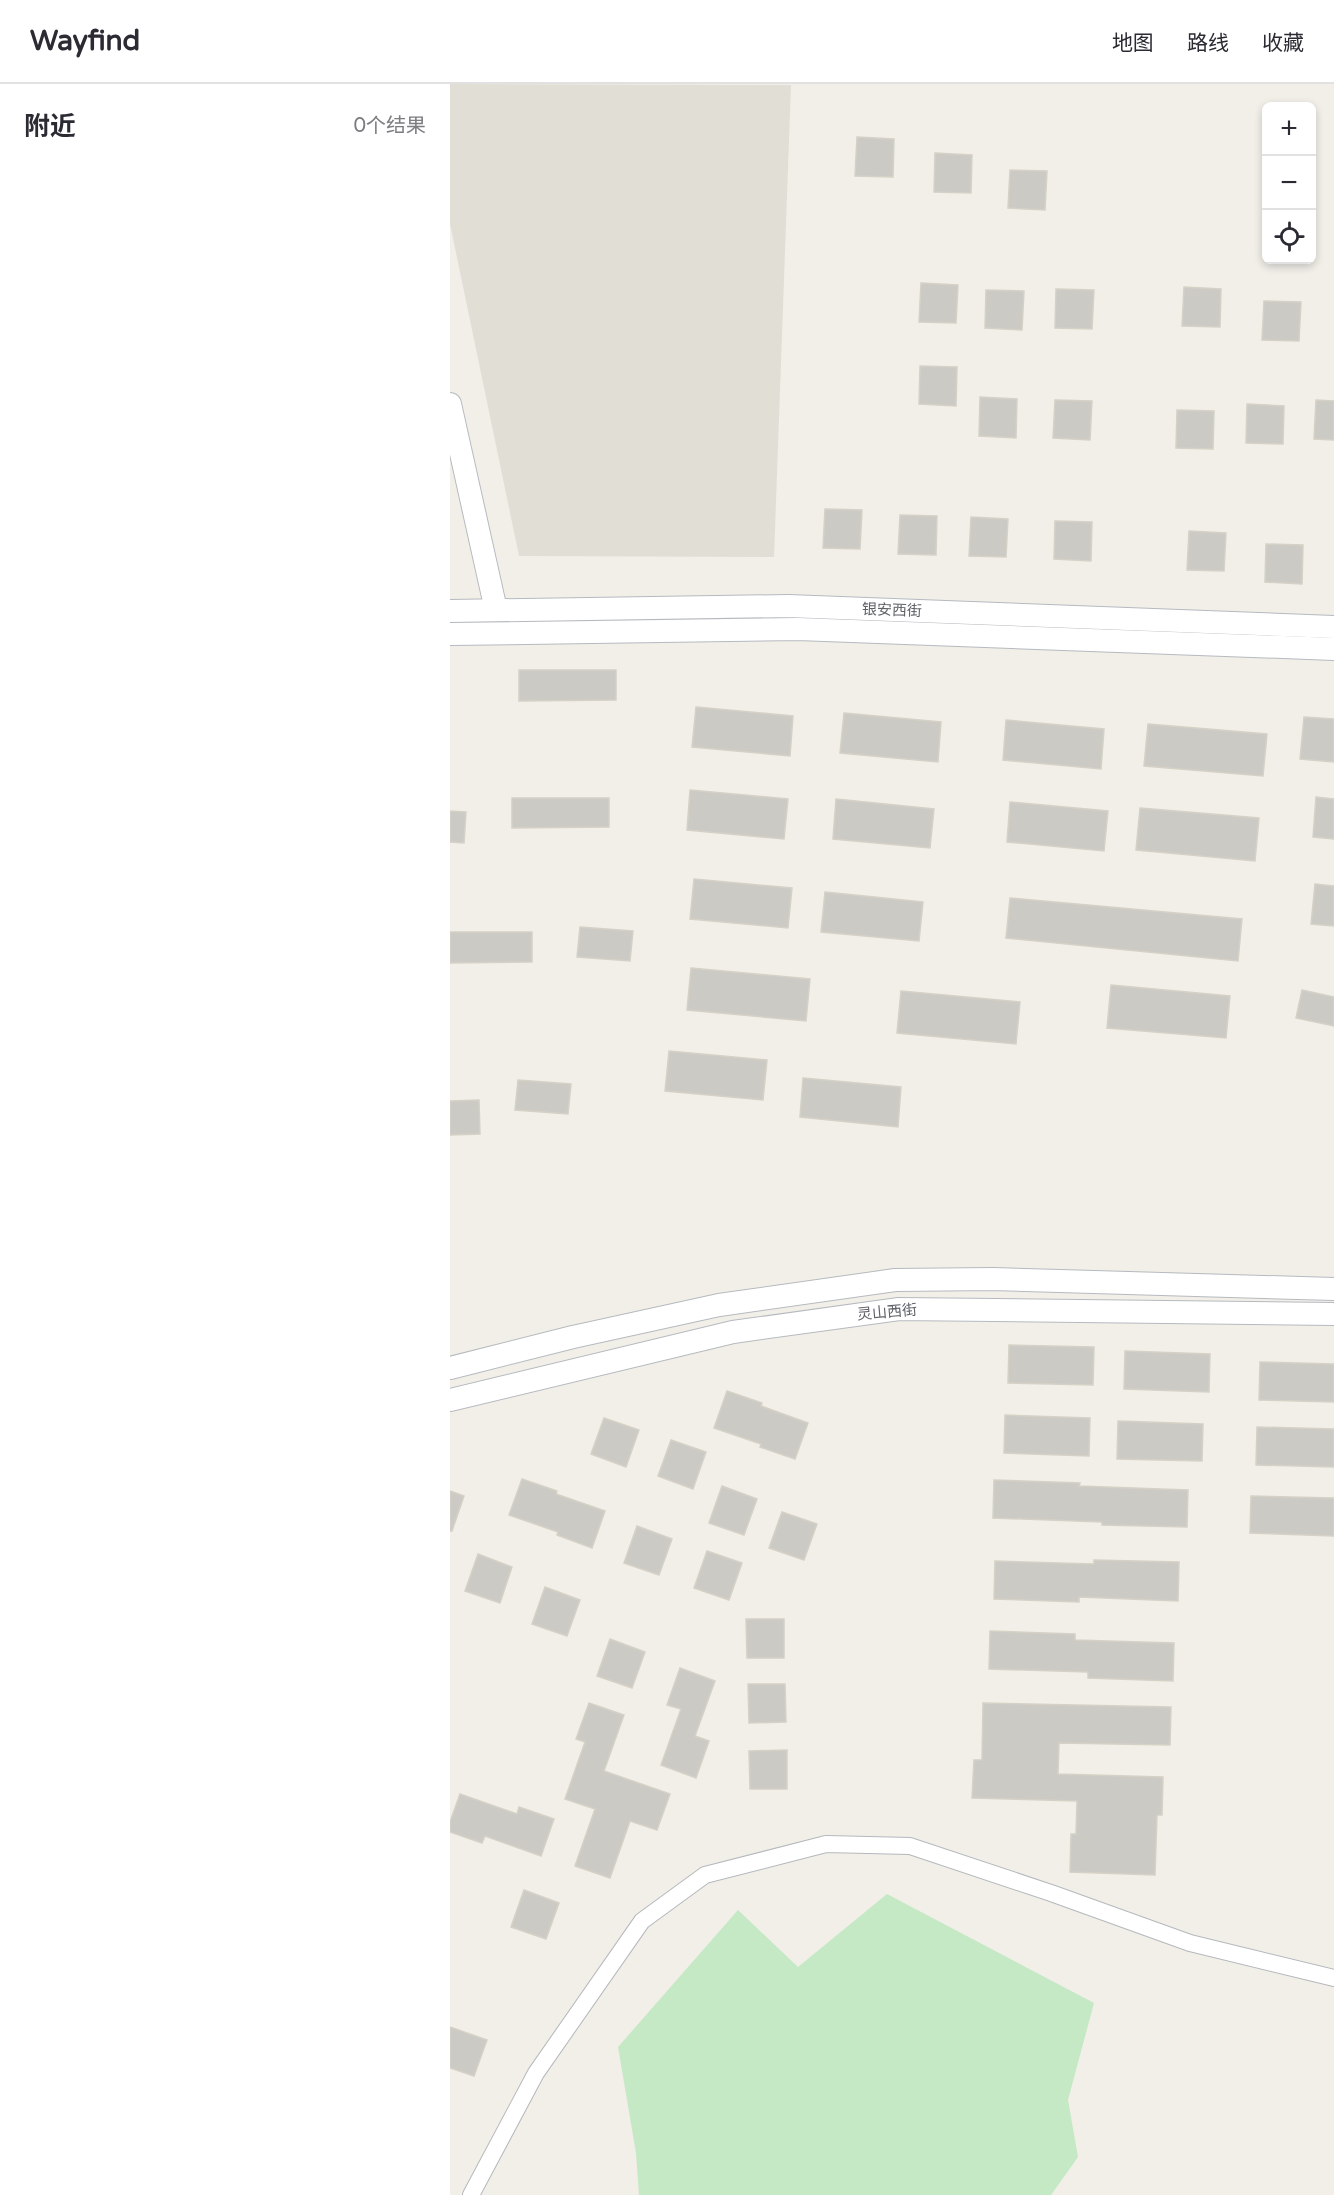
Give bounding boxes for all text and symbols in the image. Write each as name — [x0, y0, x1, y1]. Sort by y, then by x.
text: Wayfind — [30, 24, 140, 58]
text: 地图 — [1112, 31, 1154, 56]
text: 路线 — [1187, 31, 1229, 56]
text: 收藏 — [1262, 31, 1304, 56]
map controls — [1262, 102, 1316, 264]
button: + — [1262, 102, 1316, 156]
text: 附近 — [24, 111, 76, 142]
text: 0个结果 — [353, 114, 426, 138]
button: − — [1262, 156, 1316, 210]
button: locate — [1262, 210, 1316, 264]
street label: 银安西街 — [862, 600, 922, 620]
street label: 灵山西街 — [856, 1300, 918, 1324]

